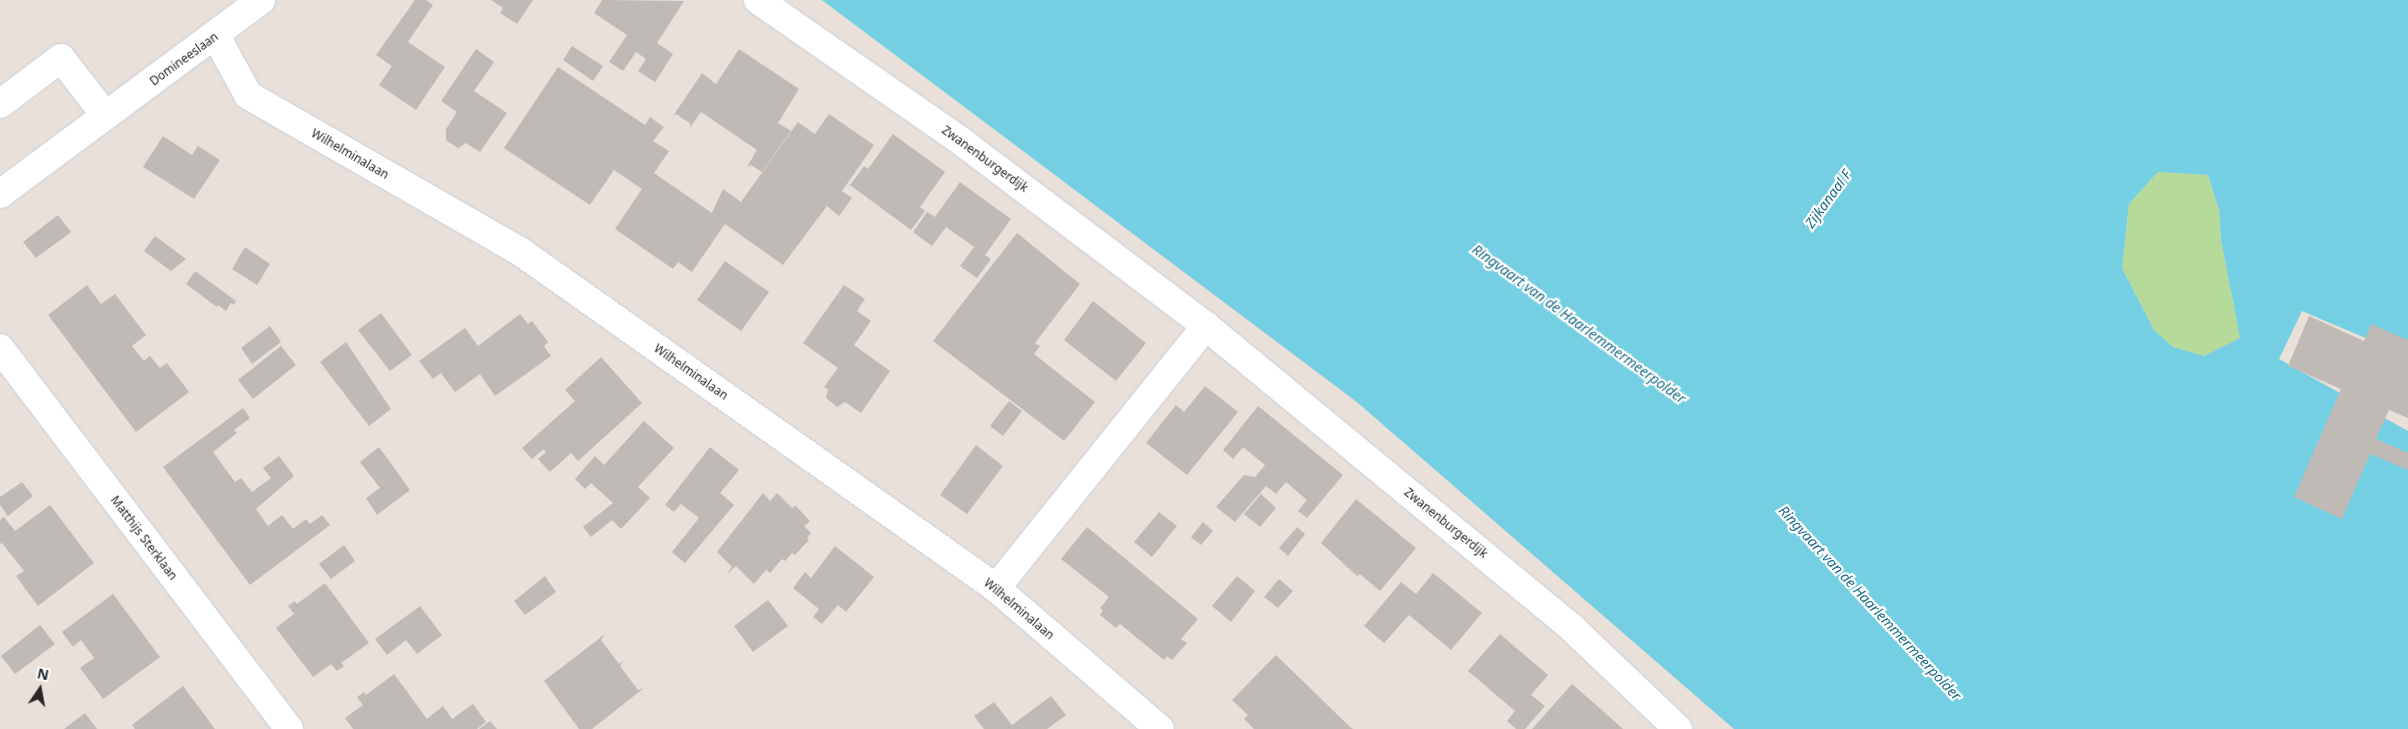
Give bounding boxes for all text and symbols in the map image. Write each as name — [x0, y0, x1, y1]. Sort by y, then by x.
street label: Domineeslaan — [147, 29, 221, 89]
street label: Zwanenburgerdijk — [939, 123, 1031, 195]
street label: Wilhelminalaan — [309, 126, 391, 182]
water label: Zijkanaal F — [1801, 167, 1855, 231]
water label: Ringvaart van de Haarlemmermeerpolder — [1469, 241, 1689, 407]
street label: Wilhelminalaan — [651, 341, 731, 403]
street label: Zwanenburgerdijk — [1401, 485, 1491, 561]
street label: Matthijs Sterklaan — [108, 493, 180, 583]
water label: Ringvaart van de Haarlemmermeerpolder — [1775, 502, 1965, 704]
street label: Wilhelminalaan — [981, 576, 1057, 642]
text: N — [36, 663, 51, 684]
north arrow — [15, 664, 65, 714]

